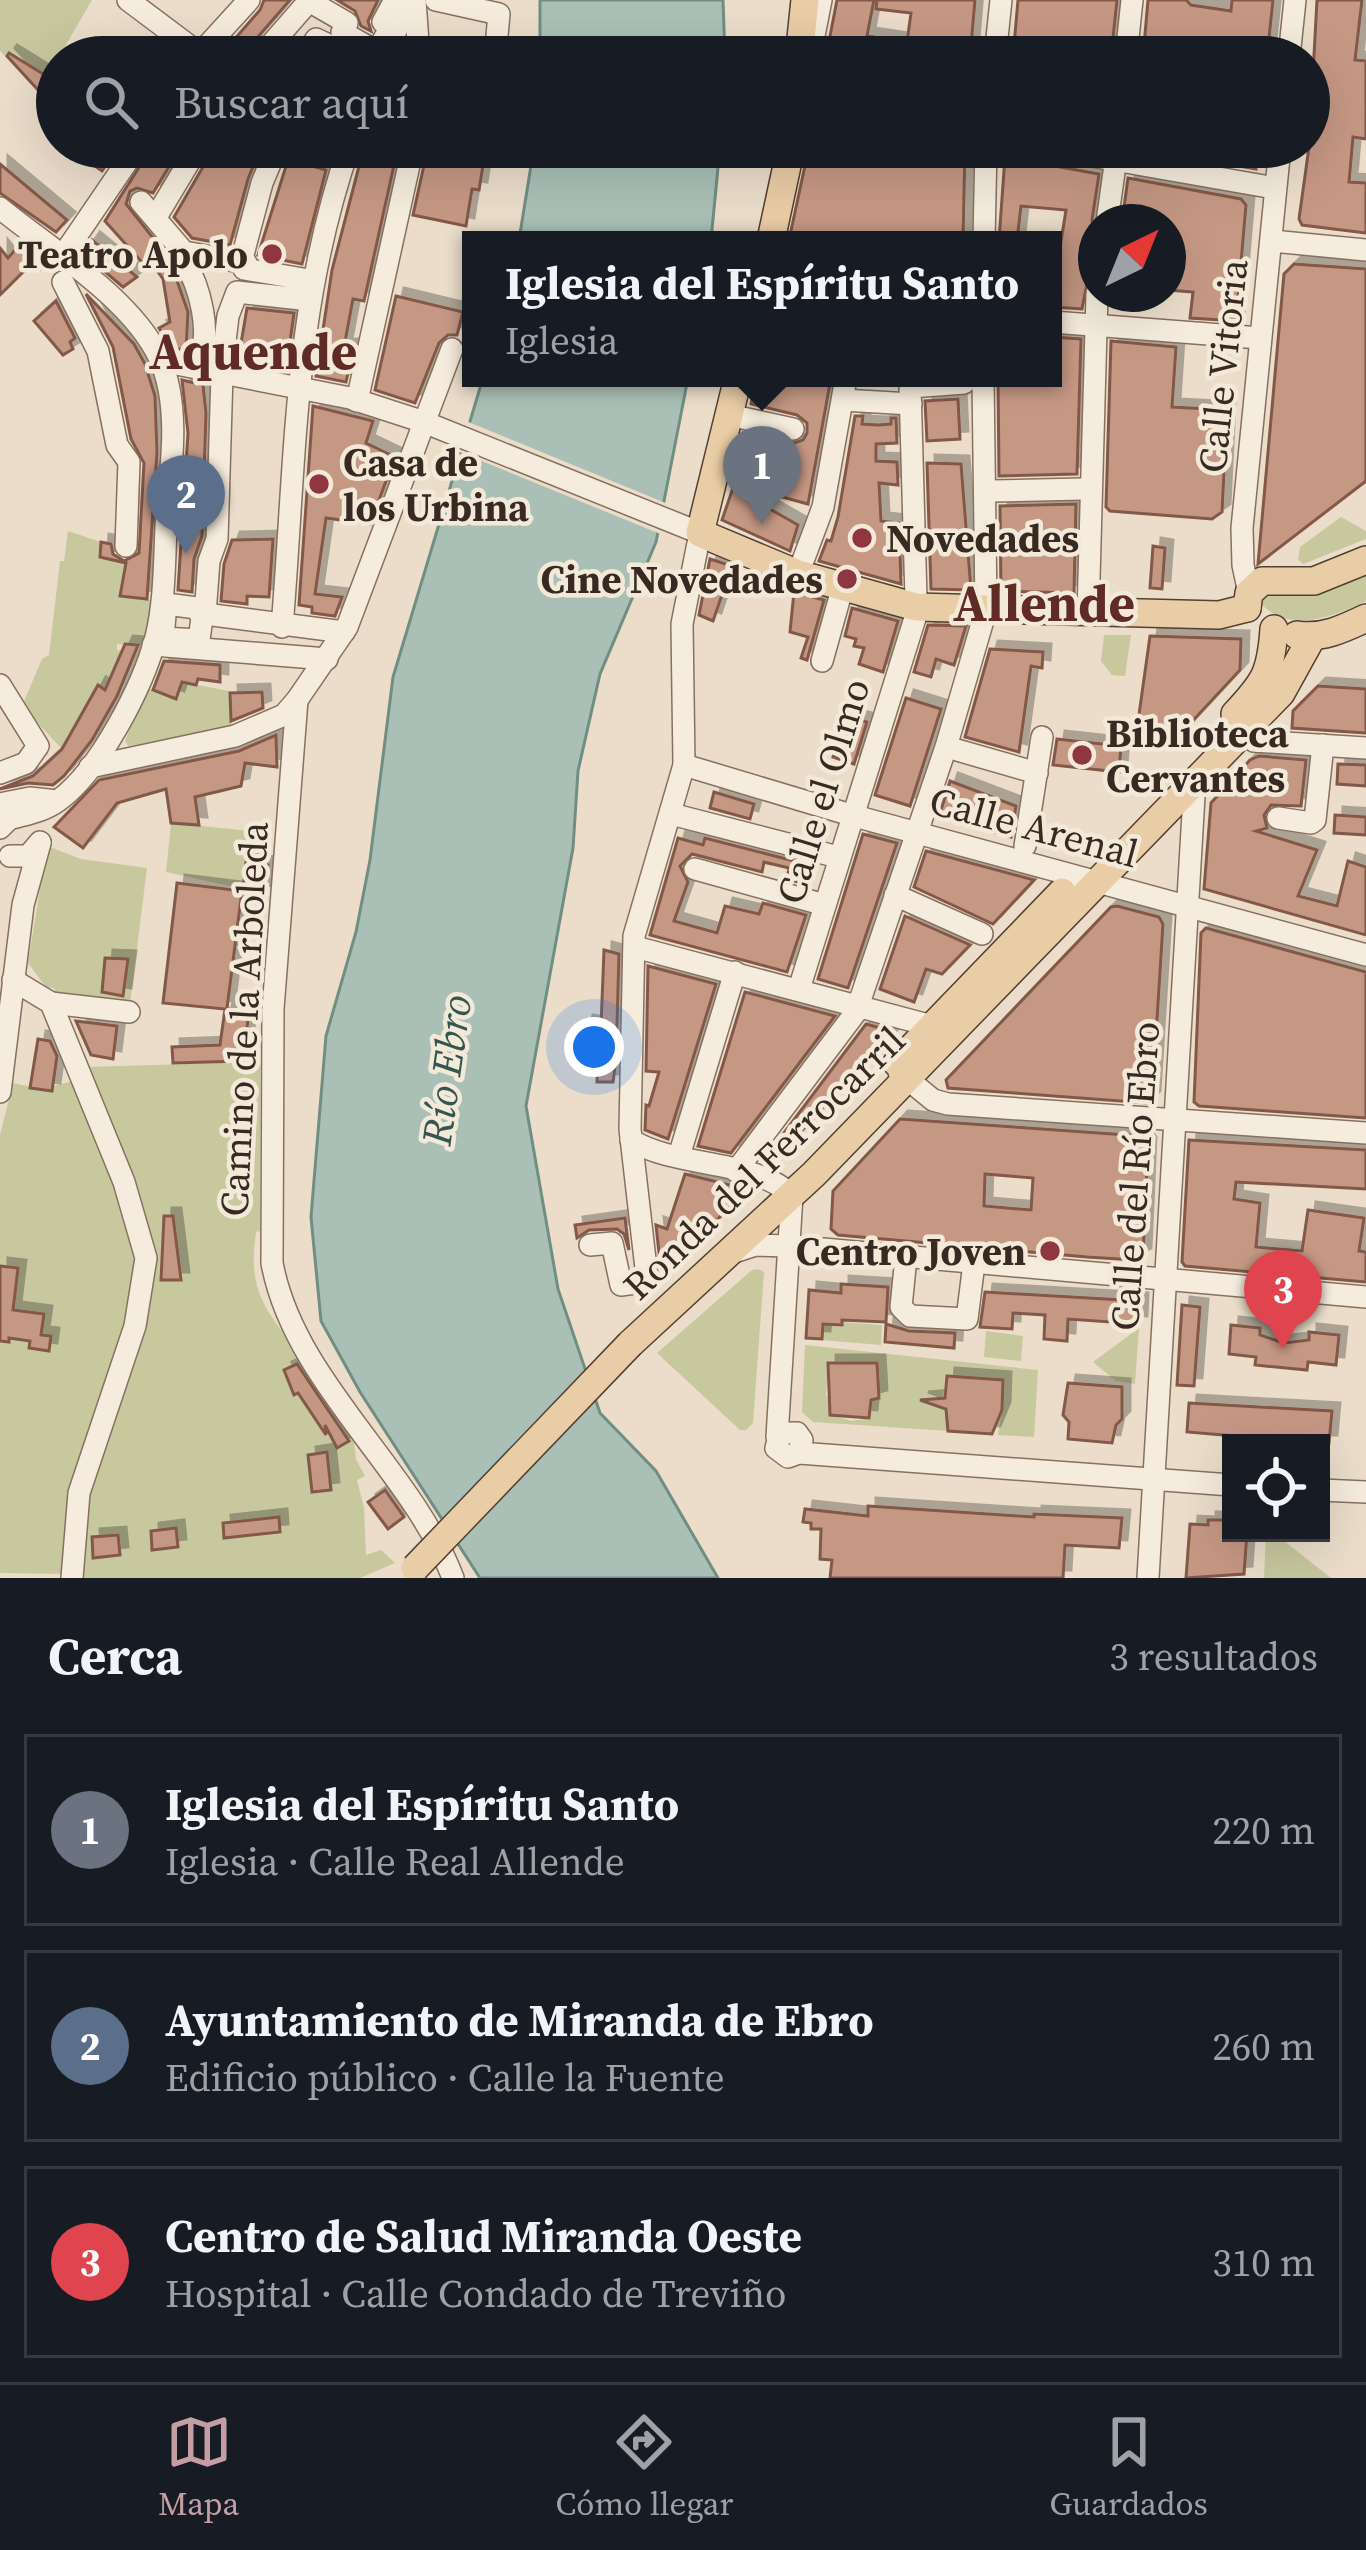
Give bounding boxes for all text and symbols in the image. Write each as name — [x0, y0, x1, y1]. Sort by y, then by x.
search box — [36, 36, 1330, 168]
icon: search — [78, 69, 144, 135]
text: Buscar aquí — [174, 71, 409, 133]
north arrow — [1078, 204, 1186, 312]
place label: Teatro Apolo — [18, 228, 248, 281]
popup — [462, 231, 1062, 387]
marker: Teatro Apolo — [259, 241, 285, 267]
text: Iglesia del Espíritu Santo — [505, 252, 1019, 314]
street label: Calle Vitoria — [1185, 257, 1261, 475]
text: Iglesia — [505, 314, 618, 367]
district label: Aquende — [149, 316, 357, 386]
pin: 1 — [723, 426, 801, 525]
place label: Casa de los Urbina — [343, 436, 529, 534]
pin: 2 — [147, 455, 225, 554]
marker: Casa de los Urbina — [306, 471, 332, 497]
place label: Novedades — [886, 512, 1079, 565]
marker: Novedades — [849, 525, 875, 551]
place label: Cine Novedades — [541, 553, 823, 606]
marker: Cine Novedades — [834, 566, 860, 592]
district label: Allende — [953, 568, 1135, 638]
street label: Calle el Olmo — [764, 672, 882, 910]
place label: Biblioteca Cervantes — [1106, 707, 1289, 805]
marker: Biblioteca Cervantes — [1069, 742, 1095, 768]
street label: Calle Arenal — [924, 774, 1144, 880]
street label: Camino de la Arboleda — [207, 820, 281, 1218]
water label: Río Ebro — [407, 991, 485, 1150]
street label: Ronda del Ferrocarril — [611, 1014, 917, 1312]
your location — [564, 1017, 624, 1077]
street label: Calle del Río Ebro — [1098, 1019, 1172, 1333]
place label: Centro Joven — [796, 1225, 1026, 1278]
marker: Centro Joven — [1037, 1238, 1063, 1264]
pin: 3 — [1244, 1250, 1322, 1349]
map controls — [1222, 1434, 1330, 1542]
button: locate — [1222, 1434, 1330, 1542]
text: Cerca — [48, 1621, 182, 1691]
text: 3 resultados — [1109, 1630, 1318, 1683]
text: Iglesia del Espíritu Santo — [165, 1773, 679, 1835]
text: 1 — [79, 1804, 101, 1857]
text: 220 m — [1212, 1804, 1315, 1857]
text: Iglesia · Calle Real Allende — [165, 1835, 625, 1888]
text: Ayuntamiento de Miranda de Ebro — [165, 1989, 874, 2051]
text: 2 — [79, 2020, 101, 2073]
text: 260 m — [1212, 2020, 1315, 2073]
text: Edificio público · Calle la Fuente — [165, 2051, 725, 2104]
text: Centro de Salud Miranda Oeste — [165, 2205, 802, 2267]
text: 3 — [79, 2236, 101, 2289]
text: 310 m — [1212, 2236, 1315, 2289]
text: Hospital · Calle Condado de Treviño — [165, 2267, 786, 2320]
tab: Mapa — [158, 2409, 239, 2526]
tab: Cómo llegar — [555, 2409, 733, 2526]
tab: Guardados — [1050, 2409, 1208, 2526]

